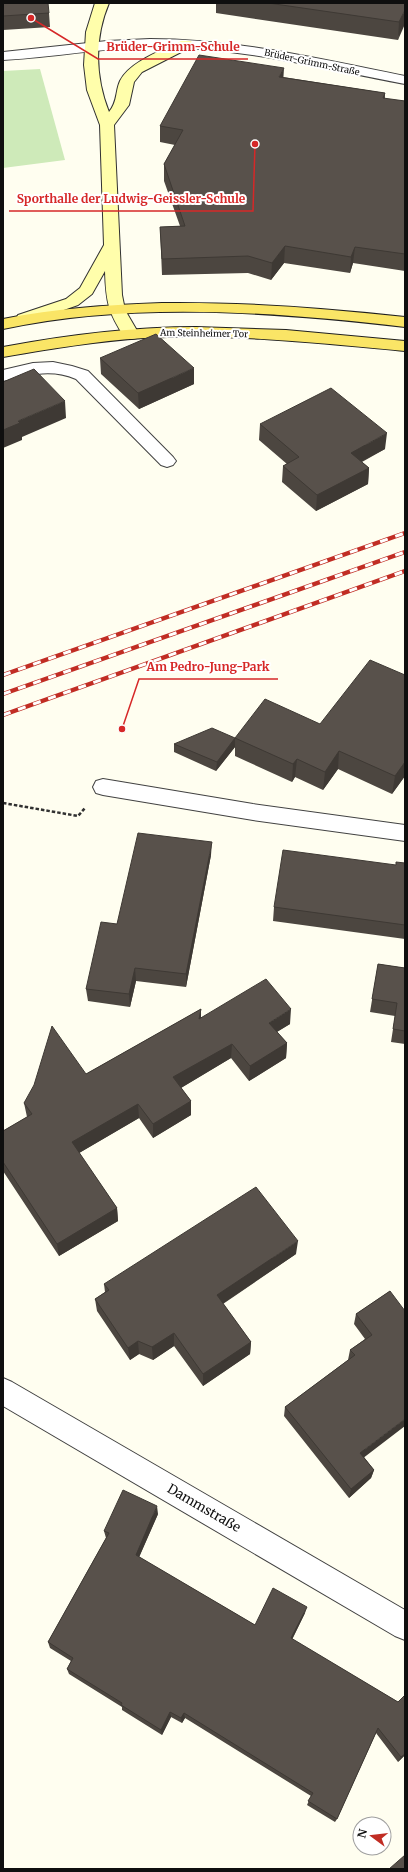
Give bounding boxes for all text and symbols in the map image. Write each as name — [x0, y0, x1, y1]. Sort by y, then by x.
callout: Brüder-Grimm-Schule — [98, 35, 248, 59]
text: Brüder-Grimm-Schule — [106, 39, 240, 54]
street label: Brüder-Grimm-Straße — [263, 47, 361, 78]
callout: Sporthalle der Ludwig-Geissler-Schule — [9, 187, 253, 211]
text: Sporthalle der Ludwig-Geissler-Schule — [17, 191, 246, 206]
street label: Am Steinheimer Tor — [159, 327, 248, 339]
callout: Am Pedro-Jung-Park — [139, 655, 278, 679]
text: Am Pedro-Jung-Park — [145, 659, 270, 674]
street label: Dammstraße — [164, 1480, 244, 1536]
north arrow — [352, 1816, 392, 1856]
text: N — [354, 1827, 370, 1839]

